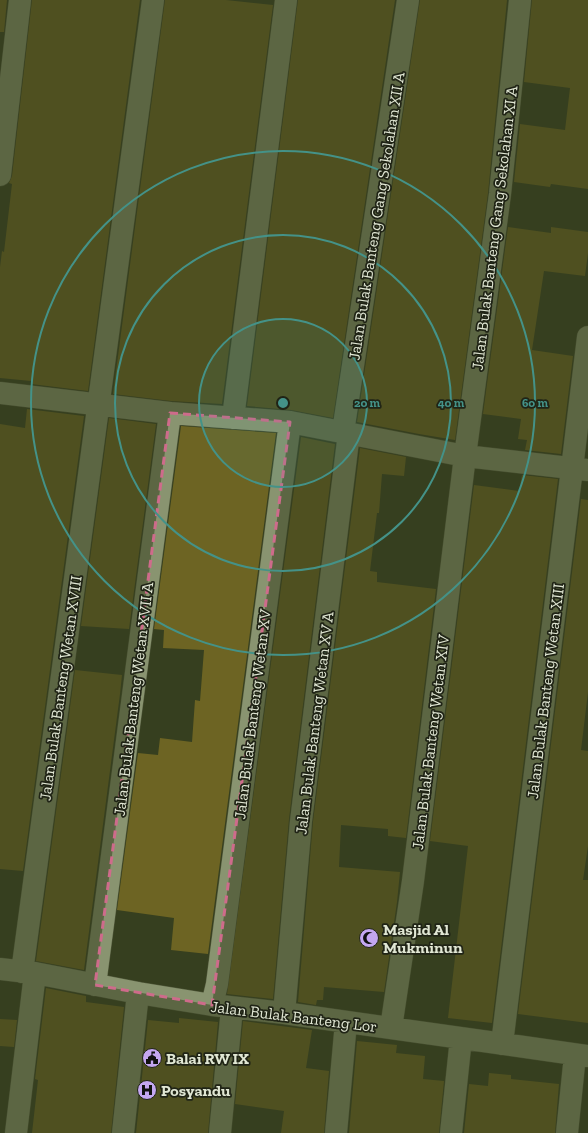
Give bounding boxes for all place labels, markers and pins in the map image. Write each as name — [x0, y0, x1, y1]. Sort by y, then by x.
centre of rings — [276, 396, 290, 410]
place label: Masjid Al Mukminun — [383, 920, 463, 957]
mosque icon: Masjid Al Mukminun — [358, 927, 380, 949]
public building icon: Balai RW IX — [141, 1047, 163, 1069]
place label: Balai RW IX — [166, 1049, 249, 1068]
hospital icon: Posyandu — [136, 1079, 158, 1101]
place label: Posyandu — [161, 1081, 231, 1100]

